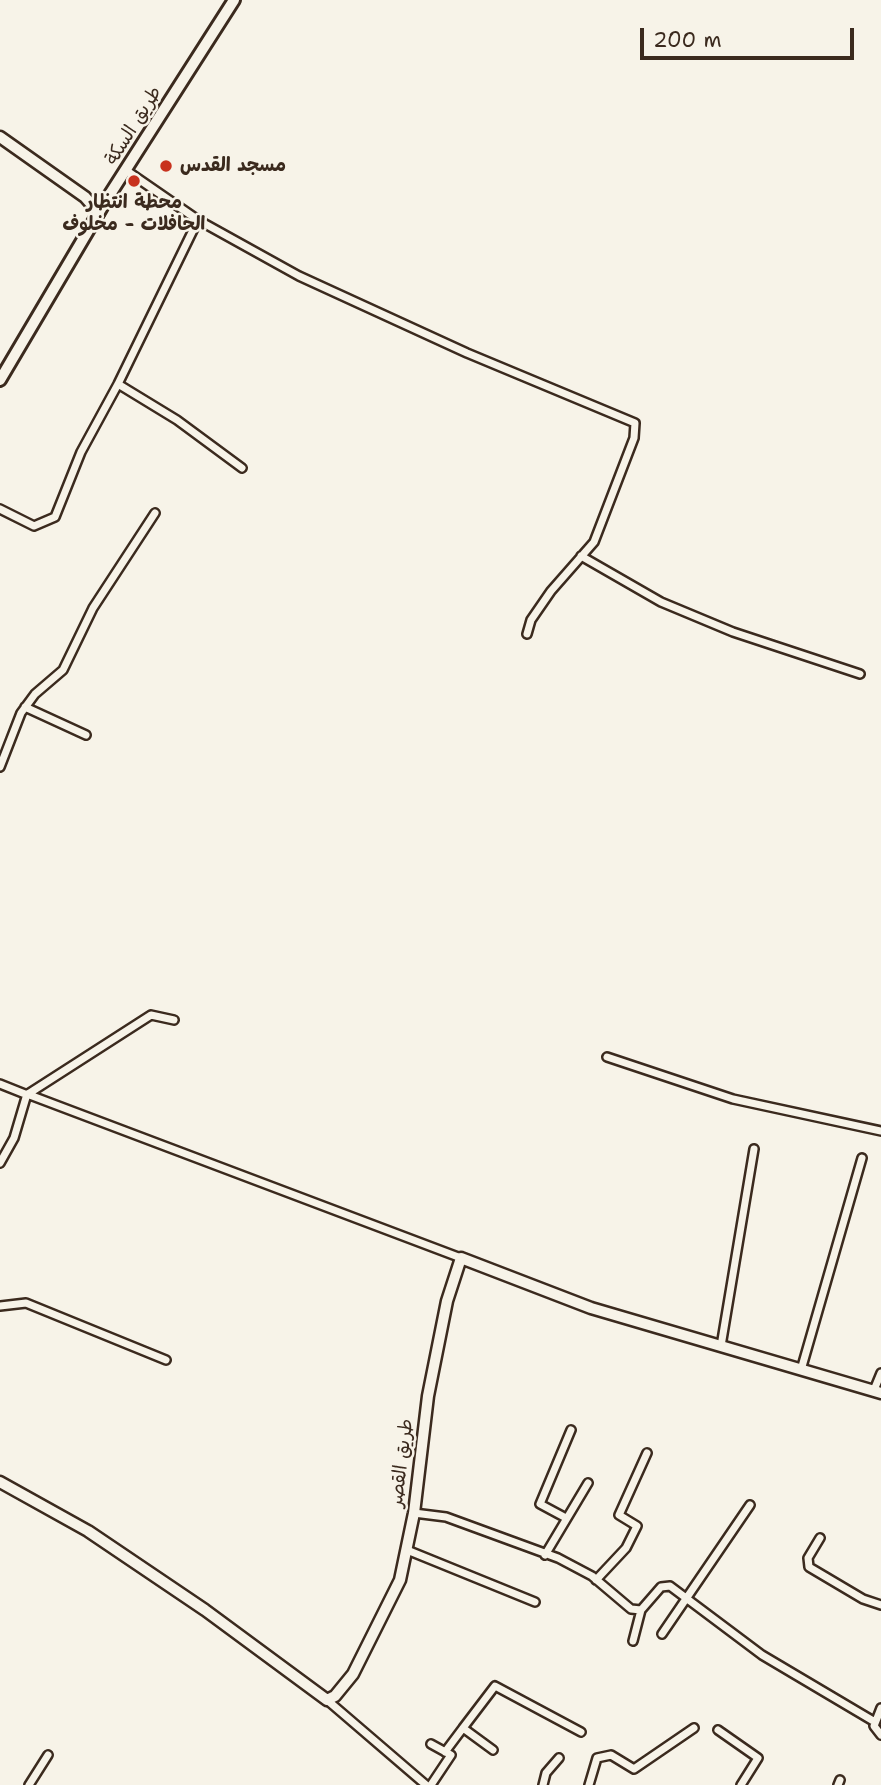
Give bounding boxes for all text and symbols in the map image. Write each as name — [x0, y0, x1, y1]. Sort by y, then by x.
scale bar — [643, 14, 856, 58]
text: 200 m — [653, 26, 722, 54]
street label: طريق السكة — [101, 82, 167, 170]
place label: مسجد القدس — [180, 155, 286, 177]
marker: مسجد القدس — [158, 158, 174, 174]
marker: محطة انتظار الحافلات - مخلوف — [126, 173, 142, 189]
place label: محطة انتظار الحافلات - مخلوف — [63, 192, 205, 236]
street label: طريق القصر — [385, 1417, 419, 1509]

